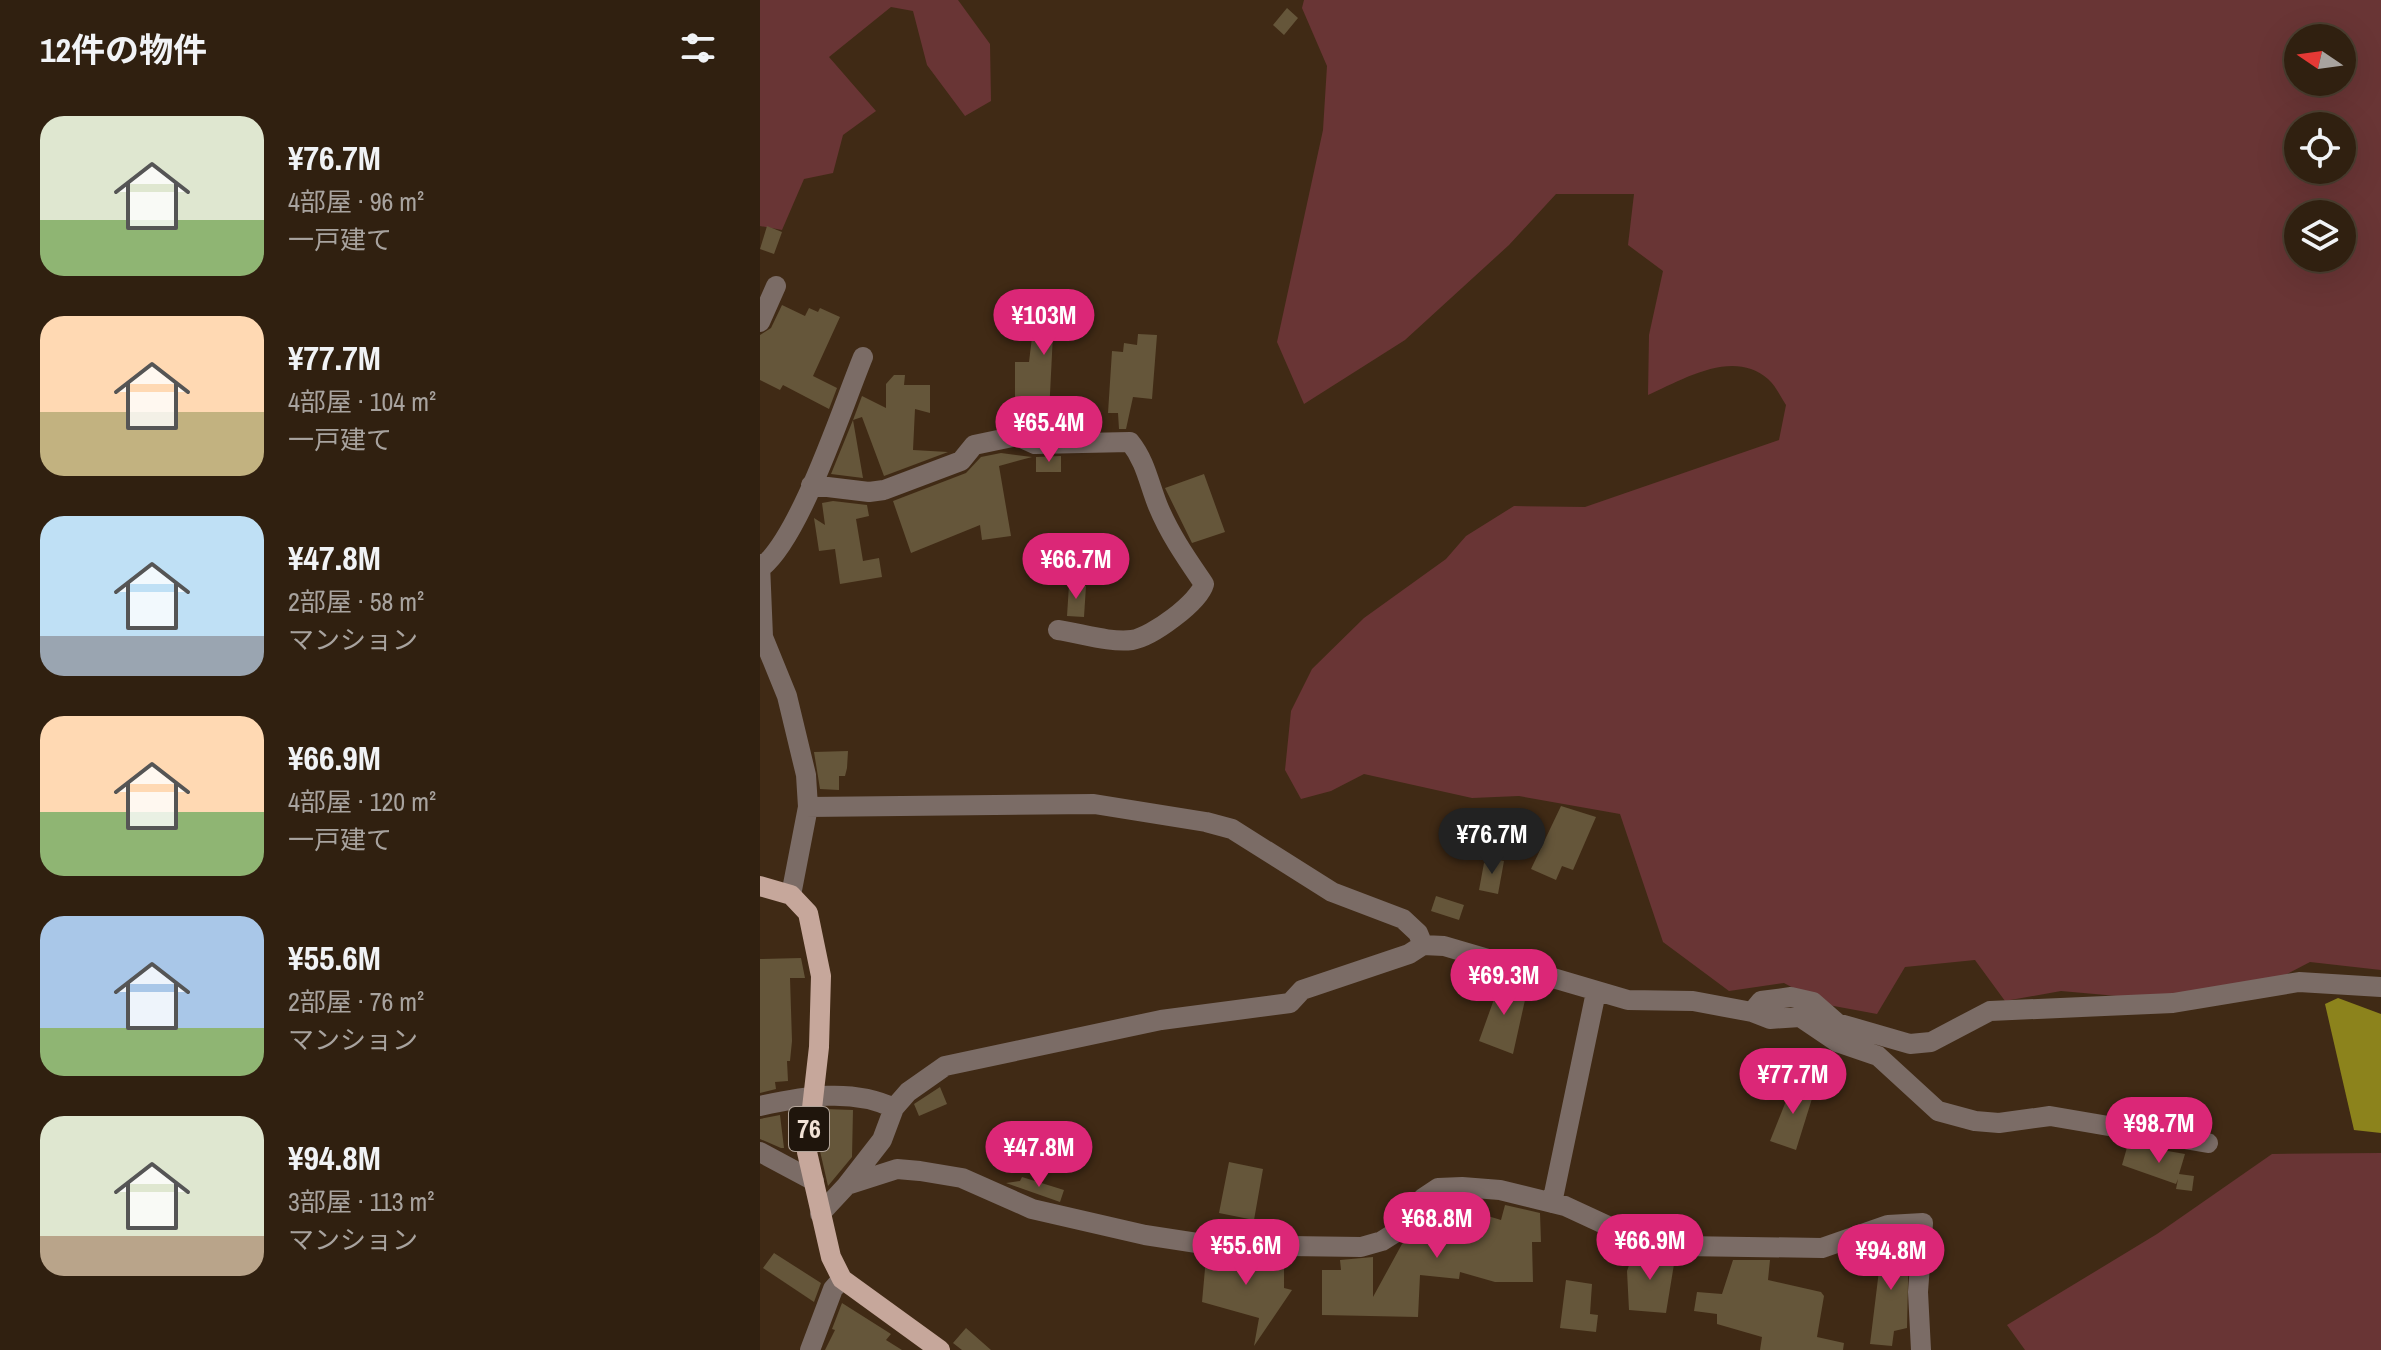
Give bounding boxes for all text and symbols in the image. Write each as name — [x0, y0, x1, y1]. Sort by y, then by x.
north arrow — [2284, 24, 2356, 96]
map controls — [2284, 24, 2356, 272]
icon: filters — [676, 26, 720, 70]
text: 12件の物件 — [40, 27, 207, 73]
button: locate — [2284, 112, 2356, 184]
text: ¥76.7M — [288, 135, 381, 181]
icon: home — [104, 148, 200, 244]
text: 4部屋 · 96 m² — [288, 184, 424, 219]
button: layers — [2284, 200, 2356, 272]
text: 一戸建て — [288, 222, 392, 257]
pin: ¥103M — [988, 289, 1100, 357]
text: ¥103M — [1011, 297, 1077, 332]
text: ¥77.7M — [288, 335, 381, 381]
icon: home — [104, 348, 200, 444]
text: 4部屋 · 104 m² — [288, 384, 436, 419]
pin: ¥65.4M — [984, 396, 1114, 464]
text: ¥65.4M — [1013, 404, 1085, 439]
text: 一戸建て — [288, 422, 392, 457]
pin: ¥66.7M — [1011, 533, 1141, 601]
text: ¥47.8M — [288, 535, 381, 581]
text: ¥66.7M — [1040, 541, 1112, 576]
icon: home — [104, 548, 200, 644]
text: 2部屋 · 58 m² — [288, 584, 424, 619]
text: マンション — [288, 622, 418, 657]
text: ¥66.9M — [288, 735, 381, 781]
icon: home — [104, 748, 200, 844]
text: 4部屋 · 120 m² — [288, 784, 436, 819]
pin: ¥76.7M — [1427, 808, 1557, 876]
text: ¥76.7M — [1456, 816, 1528, 851]
text: 一戸建て — [288, 822, 392, 857]
text: ¥55.6M — [288, 935, 381, 981]
icon: home — [104, 948, 200, 1044]
pin: ¥69.3M — [1439, 949, 1569, 1017]
text: ¥69.3M — [1468, 957, 1540, 992]
text: 2部屋 · 76 m² — [288, 984, 424, 1019]
text: マンション — [288, 1022, 418, 1057]
pin: ¥77.7M — [1728, 1048, 1858, 1116]
text: ¥77.7M — [1757, 1056, 1829, 1091]
pin: ¥98.7M — [2094, 1097, 2224, 1165]
text: ¥98.7M — [2123, 1105, 2195, 1140]
road number: 76 — [789, 1107, 829, 1151]
pin: ¥47.8M — [974, 1121, 1104, 1189]
text: ¥47.8M — [1003, 1129, 1075, 1164]
text: ¥94.8M — [288, 1135, 381, 1181]
icon: home — [104, 1148, 200, 1244]
text: 3部屋 · 113 m² — [288, 1184, 434, 1219]
pin: ¥68.8M — [1372, 1192, 1502, 1260]
text: ¥68.8M — [1401, 1200, 1473, 1235]
pin: ¥66.9M — [1585, 1214, 1715, 1282]
pin: ¥55.6M — [1181, 1219, 1311, 1287]
text: マンション — [288, 1222, 418, 1257]
text: ¥66.9M — [1614, 1222, 1686, 1257]
pin: ¥94.8M — [1826, 1224, 1956, 1292]
text: ¥55.6M — [1210, 1227, 1282, 1262]
text: ¥94.8M — [1855, 1232, 1927, 1267]

